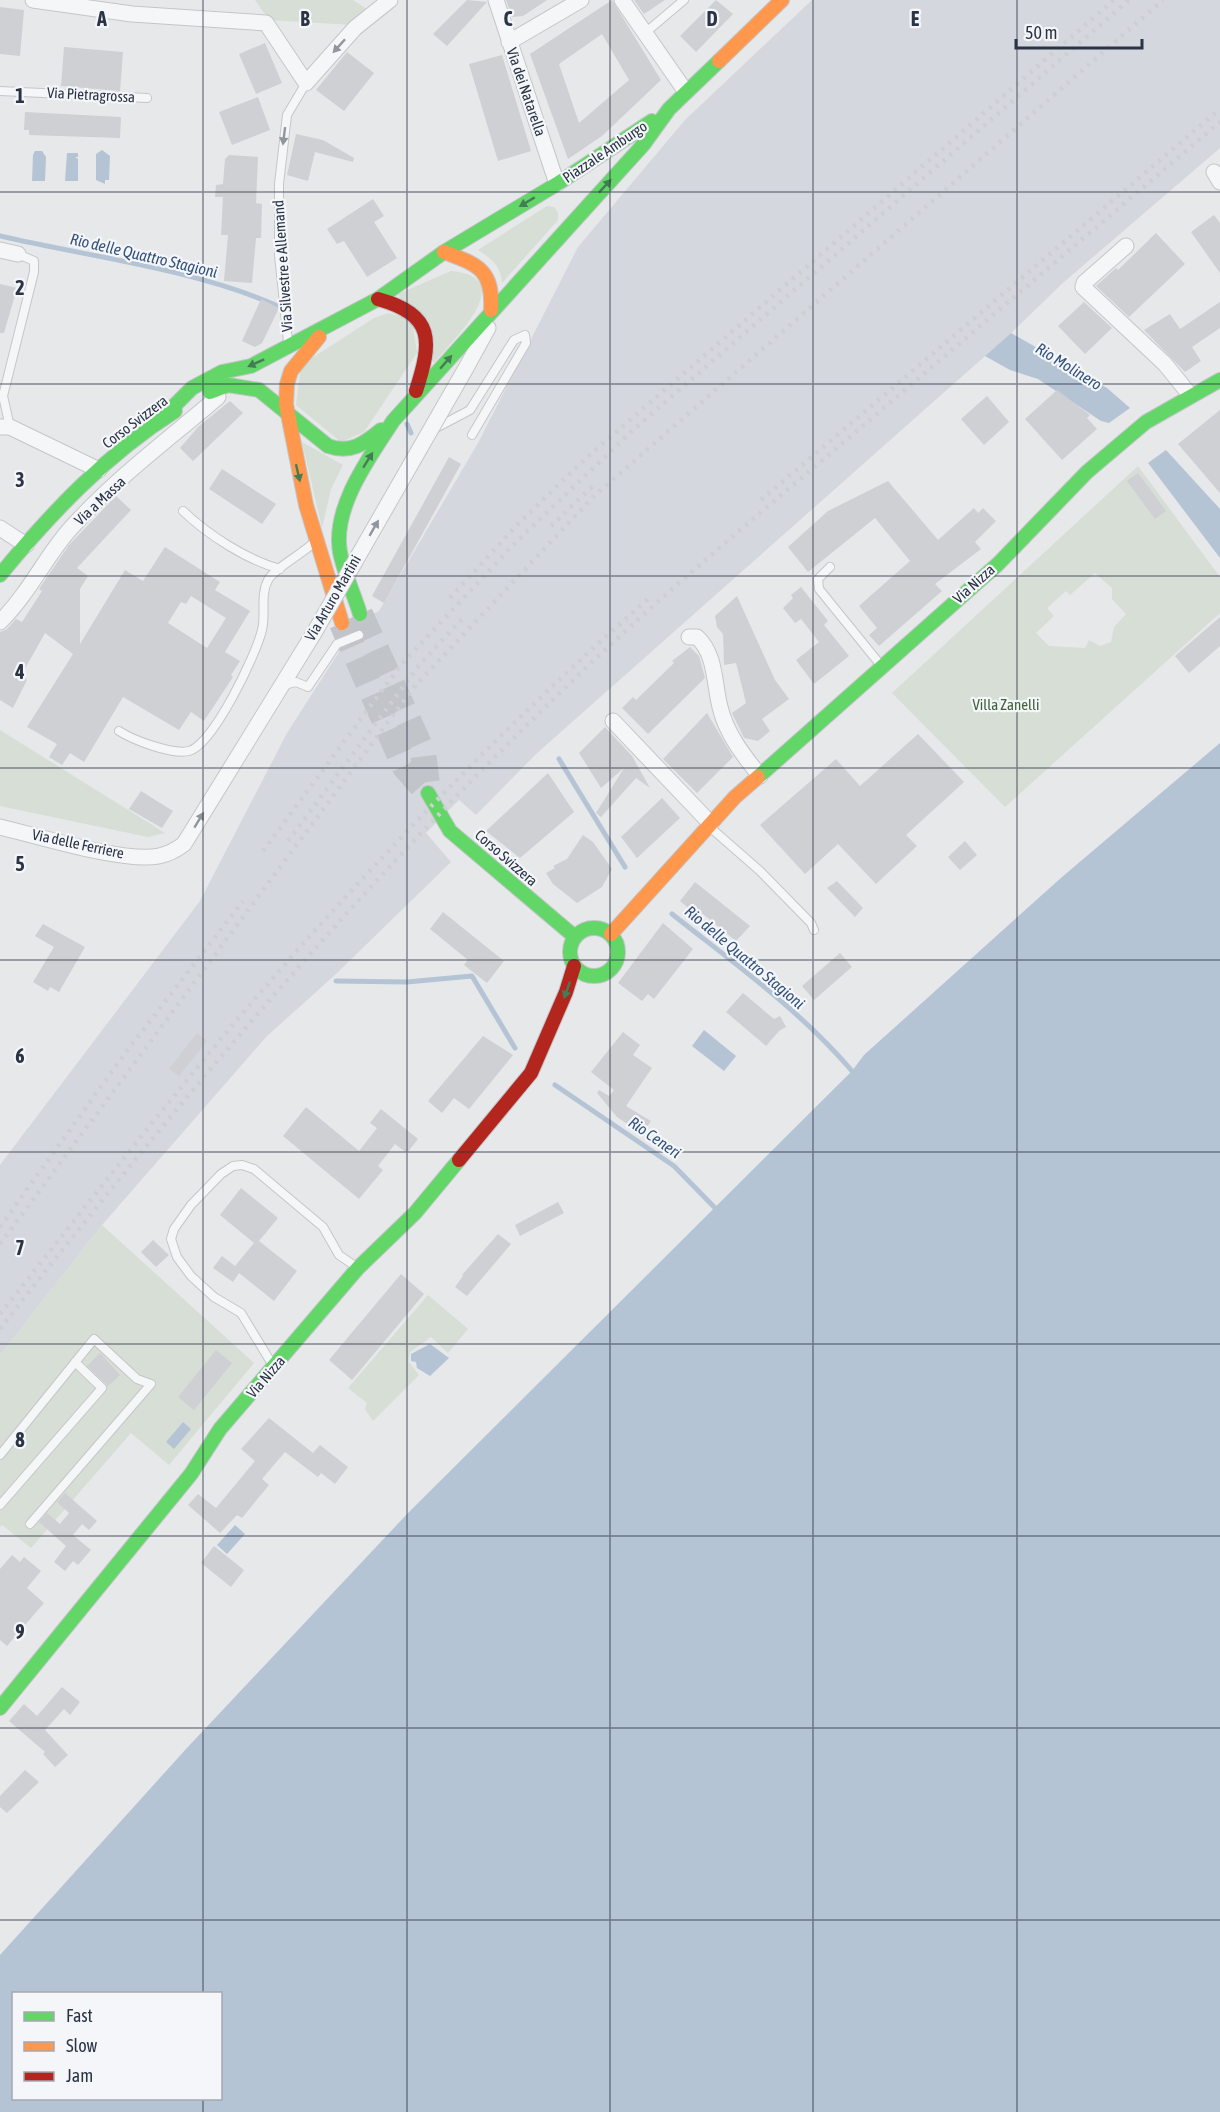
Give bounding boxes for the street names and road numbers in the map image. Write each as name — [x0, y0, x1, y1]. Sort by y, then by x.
street label: Via dei Natarella — [503, 45, 550, 138]
street label: Via Pietragrossa — [47, 84, 135, 105]
street label: Piazzale Amburgo — [559, 117, 650, 186]
street label: Via Silvestre e Allemand — [269, 200, 296, 333]
street label: Corso Svizzera — [99, 392, 171, 452]
street label: Via a Massa — [71, 473, 129, 528]
street label: Via Arturo Martini — [301, 552, 364, 644]
street label: Via Nizza — [949, 561, 998, 607]
street label: Via delle Ferriere — [31, 825, 126, 862]
street label: Corso Svizzera — [472, 826, 541, 889]
street label: Via Nizza — [243, 1352, 288, 1401]

